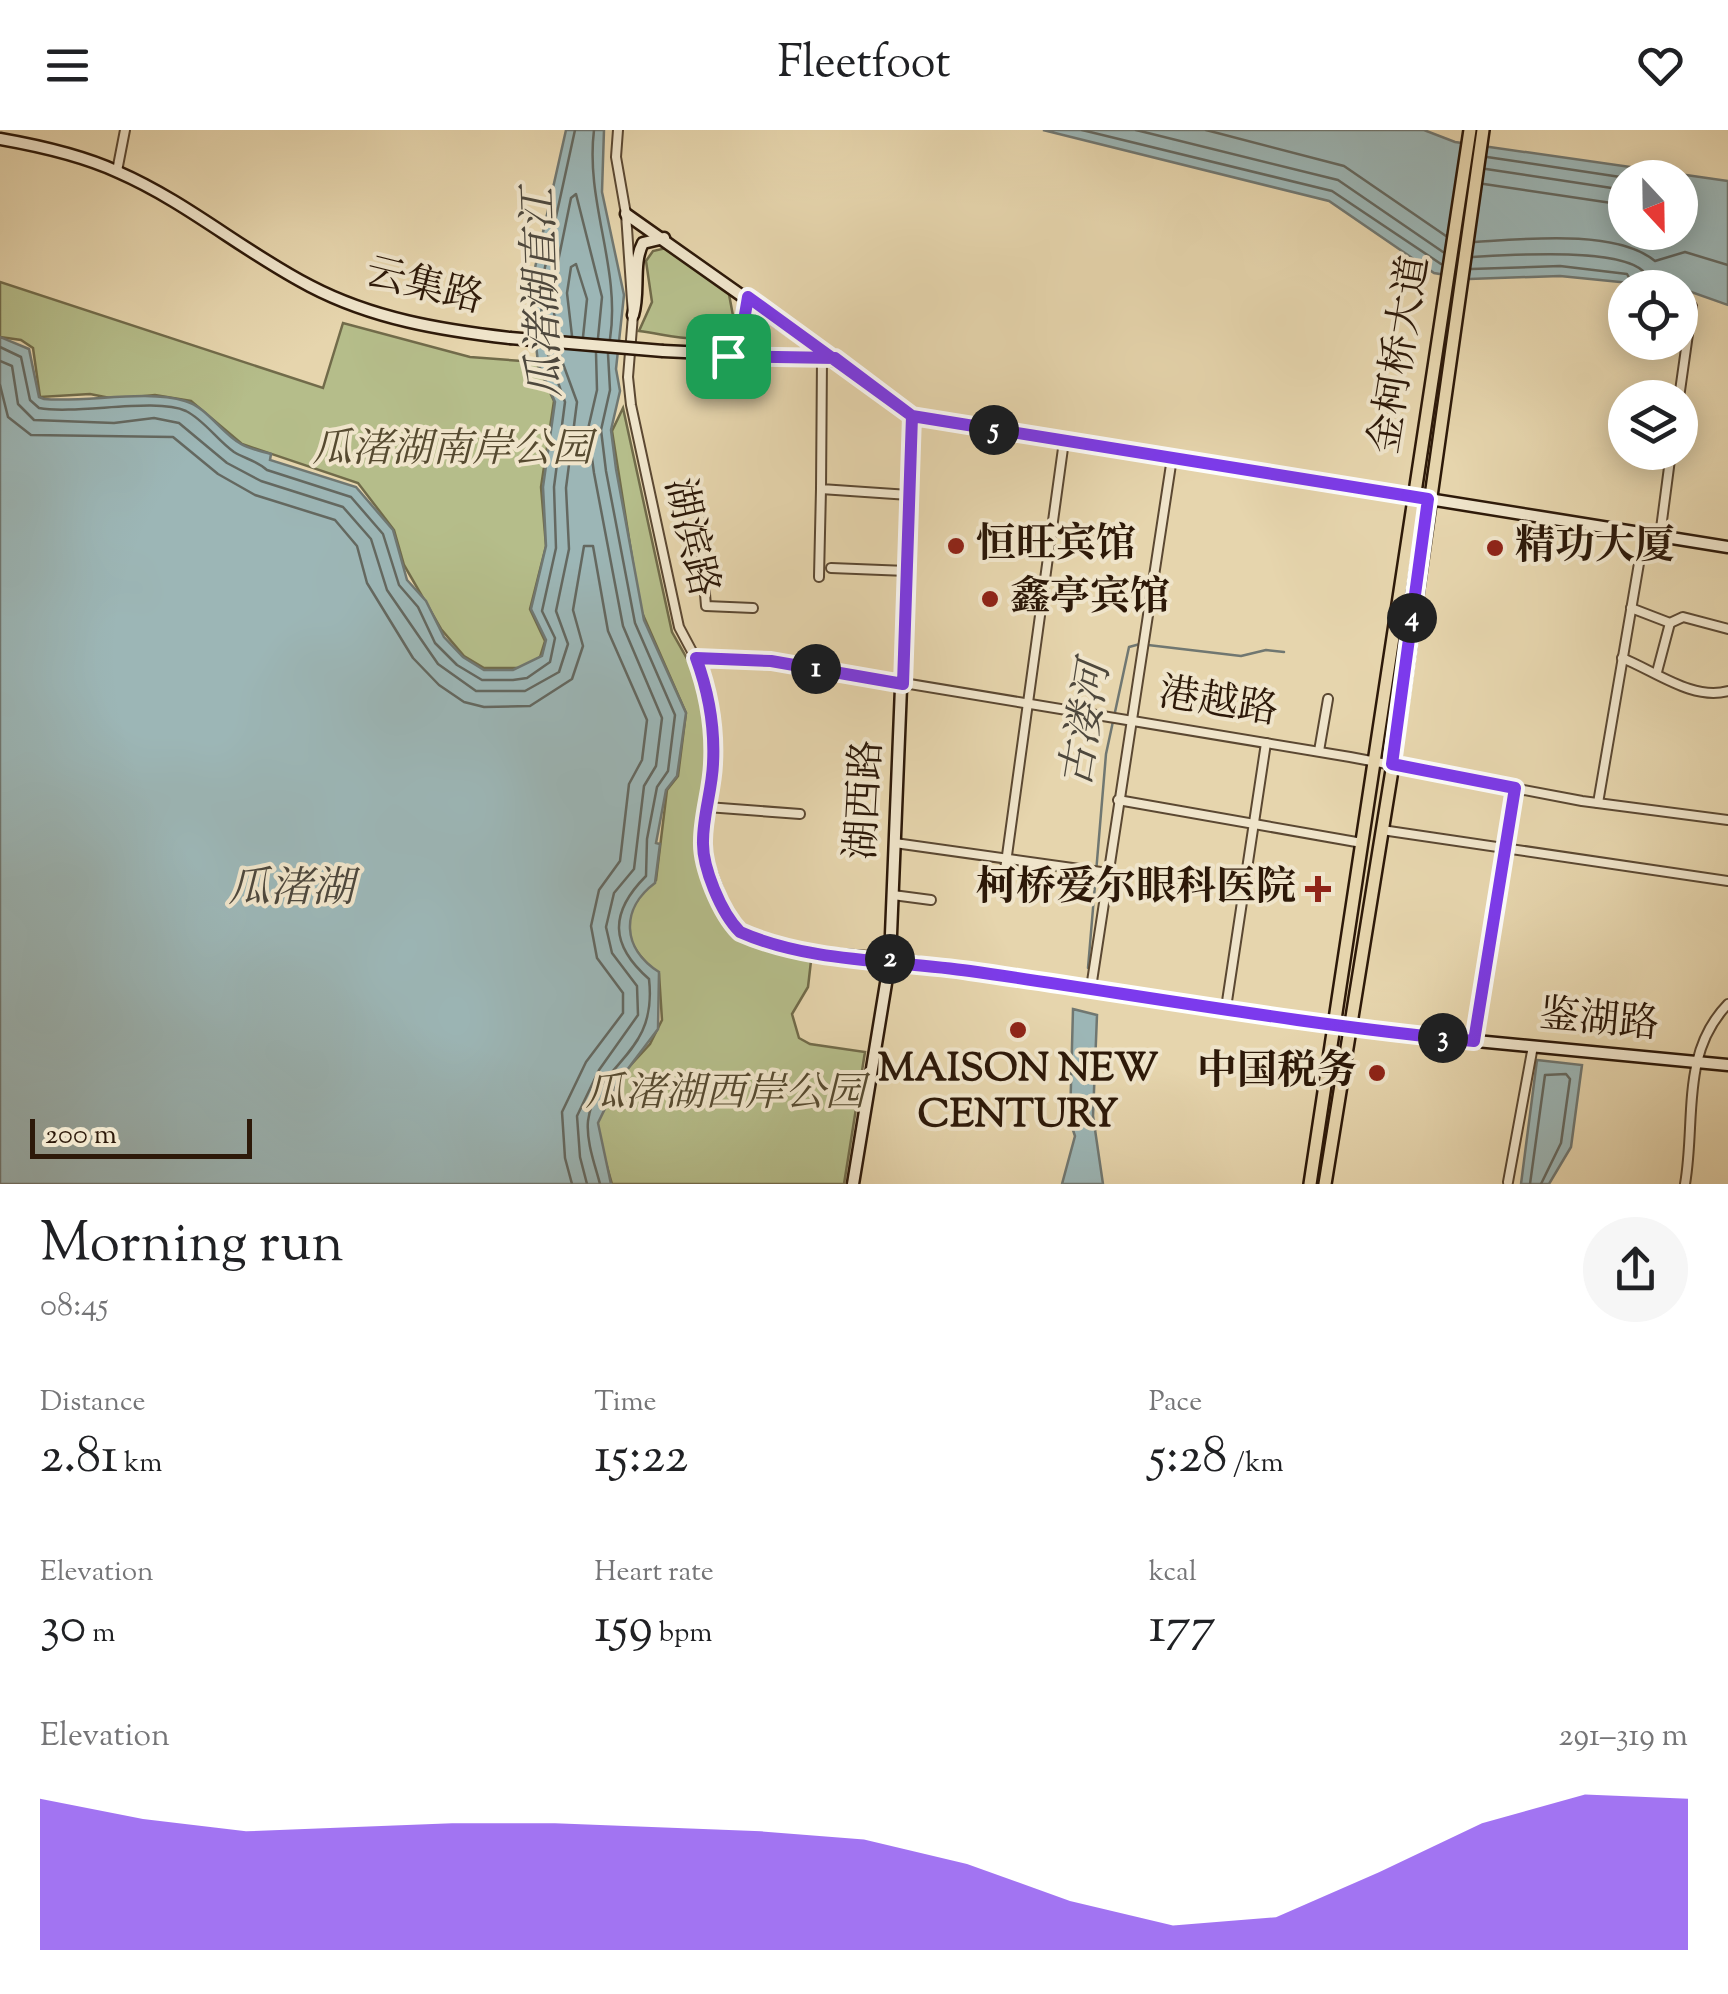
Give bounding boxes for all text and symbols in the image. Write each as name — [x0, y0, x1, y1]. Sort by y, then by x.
text: Fleetfoot — [777, 33, 951, 98]
icon: menu — [40, 38, 95, 93]
icon: heart — [1633, 38, 1688, 93]
north arrow — [1608, 160, 1698, 250]
map controls — [1608, 160, 1698, 470]
water label: 瓜渚湖直江 — [511, 181, 579, 399]
street label: 云集路 — [359, 246, 489, 330]
street label: 金柯桥大道 — [1358, 252, 1446, 458]
button: locate — [1608, 270, 1698, 360]
pin — [686, 314, 771, 399]
icon: arrive — [701, 329, 756, 384]
button: layers — [1608, 380, 1698, 470]
pin: 5 — [969, 405, 1019, 455]
text: 5 — [989, 410, 999, 450]
park label: 瓜渚湖南岸公园 — [312, 423, 598, 480]
street label: 湖滨路 — [648, 473, 730, 603]
place label: 恒旺宾馆 — [976, 518, 1136, 575]
place label: 精功大厦 — [1515, 520, 1675, 577]
marker: 恒旺宾馆 — [945, 535, 967, 557]
marker: 精功大厦 — [1484, 537, 1506, 559]
place label: 鑫亭宾馆 — [1010, 571, 1170, 628]
marker: 鑫亭宾馆 — [979, 588, 1001, 610]
pin: 4 — [1387, 593, 1437, 643]
text: 4 — [1405, 598, 1419, 638]
pin: 1 — [791, 644, 841, 694]
text: 1 — [811, 649, 821, 689]
water label: 古溇河 — [1049, 651, 1129, 792]
street label: 港越路 — [1154, 666, 1282, 742]
street label: 湖西路 — [835, 739, 899, 861]
water label: 瓜渚湖 — [228, 861, 361, 921]
place label: 柯桥爱尔眼科医院 — [976, 861, 1296, 918]
marker: 柯桥爱尔眼科医院 — [1305, 876, 1331, 902]
pin: 2 — [865, 934, 915, 984]
text: 2 — [883, 939, 897, 979]
street label: 鉴湖路 — [1537, 988, 1661, 1056]
pin: 3 — [1418, 1013, 1468, 1063]
text: 3 — [1437, 1018, 1449, 1058]
marker: MAISON NEW CENTURY — [1007, 1019, 1029, 1041]
place label: MAISON NEW CENTURY — [878, 1042, 1159, 1145]
place label: 中国税务 — [1197, 1045, 1357, 1102]
marker: 中国税务 — [1366, 1062, 1388, 1084]
park label: 瓜渚湖西岸公园 — [585, 1067, 871, 1124]
scale bar — [30, 1114, 252, 1158]
text: 200 m — [45, 1116, 117, 1156]
text: Morning run — [40, 1207, 344, 1286]
button: share — [1583, 1217, 1688, 1322]
text: 08:45 — [40, 1284, 108, 1330]
text: Distance — [40, 1383, 146, 1423]
text: Time — [594, 1383, 657, 1423]
text: Pace — [1149, 1383, 1202, 1423]
text: 2.81 — [40, 1423, 118, 1495]
text: 15:22 — [594, 1423, 688, 1495]
text: 5:28 — [1149, 1423, 1227, 1495]
text: km — [118, 1444, 162, 1484]
text: /km — [1227, 1444, 1284, 1484]
text: Elevation — [40, 1553, 154, 1593]
text: Heart rate — [594, 1553, 714, 1593]
text: kcal — [1149, 1553, 1197, 1593]
text: 30 — [40, 1593, 86, 1665]
text: 159 — [594, 1593, 653, 1665]
text: 177 — [1149, 1593, 1216, 1665]
text: m — [86, 1614, 115, 1654]
text: bpm — [653, 1614, 712, 1654]
text: Elevation — [40, 1714, 170, 1760]
text: 291–319 m — [1559, 1714, 1688, 1760]

